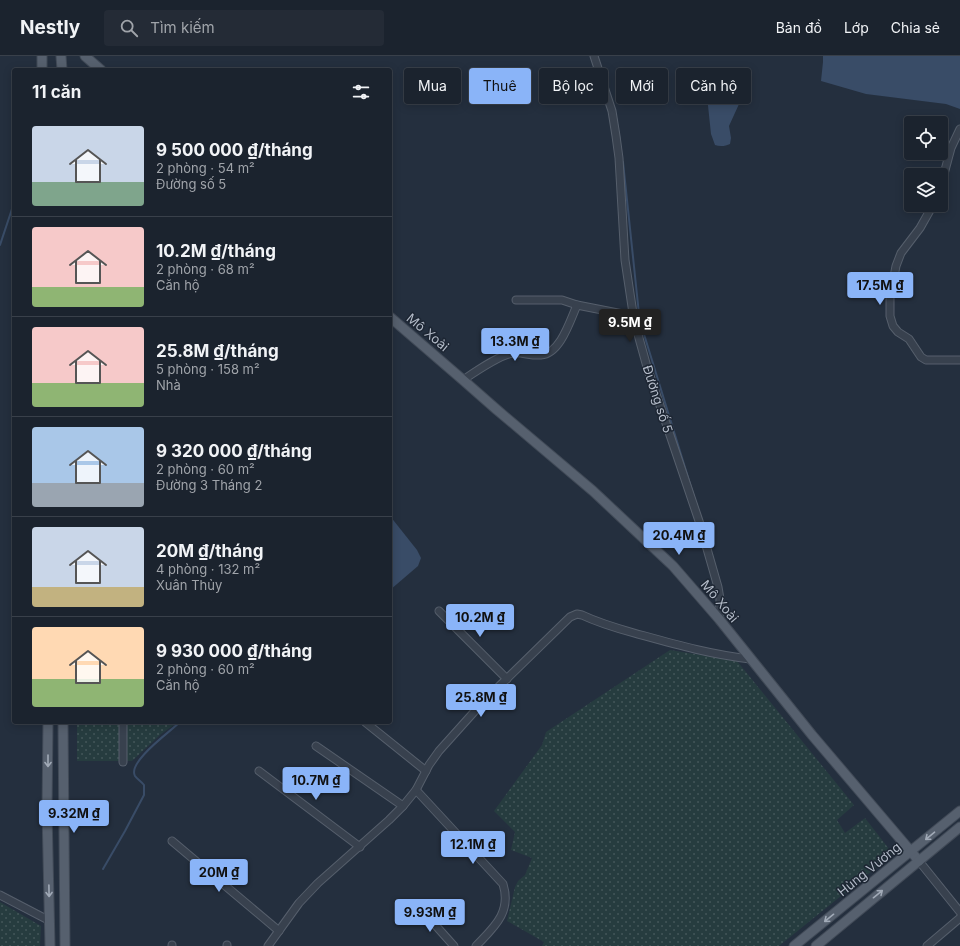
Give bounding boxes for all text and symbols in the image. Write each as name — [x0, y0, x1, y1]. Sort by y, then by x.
search box — [104, 10, 384, 46]
text: Nestly — [20, 16, 80, 39]
icon: search — [118, 17, 140, 39]
text: Tìm kiếm — [150, 18, 215, 37]
text: Bản đồ — [776, 19, 822, 36]
text: Lớp — [844, 19, 869, 36]
text: Chia sẻ — [891, 19, 940, 36]
chip: Mua — [404, 68, 461, 104]
chip: Thuê — [469, 68, 531, 104]
chip: Bộ lọc — [539, 68, 608, 104]
chip: Mới — [616, 68, 668, 104]
chip: Căn hộ — [676, 68, 751, 104]
icon: filters — [350, 81, 372, 103]
text: 11 căn — [32, 82, 81, 102]
map controls — [904, 116, 948, 212]
button: locate — [904, 116, 948, 160]
text: 9 500 000 ₫/tháng — [156, 140, 313, 160]
icon: home — [64, 142, 112, 190]
text: 2 phòng · 54 m² — [156, 160, 255, 176]
button: layers — [904, 168, 948, 212]
text: Đường số 5 — [156, 176, 226, 192]
text: 10.2M ₫/tháng — [156, 241, 276, 261]
icon: home — [64, 243, 112, 291]
text: 2 phòng · 68 m² — [156, 261, 255, 277]
pin: 17.5M ₫ — [843, 272, 917, 306]
text: Căn hộ — [156, 277, 200, 293]
text: 17.5M ₫ — [856, 277, 904, 293]
pin: 9.5M ₫ — [597, 309, 663, 343]
street label: Mô Xoài — [404, 310, 452, 354]
text: 9.5M ₫ — [608, 314, 652, 330]
pin: 13.3M ₫ — [478, 328, 552, 362]
text: 13.3M ₫ — [490, 333, 540, 349]
text: 25.8M ₫/tháng — [156, 341, 279, 361]
icon: home — [64, 343, 112, 391]
text: 5 phòng · 158 m² — [156, 361, 260, 377]
street label: Đường số 5 — [640, 363, 676, 435]
text: Nhà — [156, 377, 181, 393]
text: 9 320 000 ₫/tháng — [156, 441, 312, 461]
icon: home — [64, 443, 112, 491]
text: 2 phòng · 60 m² — [156, 461, 255, 477]
text: Đường 3 Tháng 2 — [156, 477, 262, 493]
pin: 20.4M ₫ — [642, 522, 716, 556]
text: 20.4M ₫ — [652, 527, 706, 543]
text: 20M ₫/tháng — [156, 541, 263, 561]
icon: home — [64, 543, 112, 591]
text: 4 phòng · 132 m² — [156, 561, 260, 577]
text: Xuân Thủy — [156, 577, 222, 593]
street label: Mô Xoài — [698, 577, 742, 625]
pin: 10.2M ₫ — [443, 604, 517, 638]
text: 10.2M ₫ — [455, 609, 505, 625]
text: 9 930 000 ₫/tháng — [156, 641, 312, 661]
icon: home — [64, 643, 112, 691]
text: 2 phòng · 60 m² — [156, 661, 255, 677]
text: Căn hộ — [156, 677, 200, 693]
pin: 25.8M ₫ — [444, 684, 518, 718]
text: 25.8M ₫ — [455, 689, 507, 705]
one-way arrow — [44, 754, 52, 767]
pin: 10.7M ₫ — [279, 767, 353, 801]
text: 10.7M ₫ — [292, 772, 340, 788]
pin: 9.32M ₫ — [37, 800, 111, 834]
text: 9.32M ₫ — [48, 805, 100, 821]
pin: 12.1M ₫ — [436, 831, 510, 865]
one-way arrow — [925, 831, 935, 840]
text: 12.1M ₫ — [450, 836, 496, 852]
street label: Hùng Vương — [834, 839, 904, 899]
pin: 20M ₫ — [191, 859, 247, 893]
text: 20M ₫ — [199, 864, 239, 880]
one-way arrow — [45, 884, 53, 897]
one-way arrow — [873, 890, 884, 899]
pin: 9.93M ₫ — [393, 899, 467, 933]
text: 9.93M ₫ — [404, 904, 456, 920]
one-way arrow — [824, 914, 835, 922]

